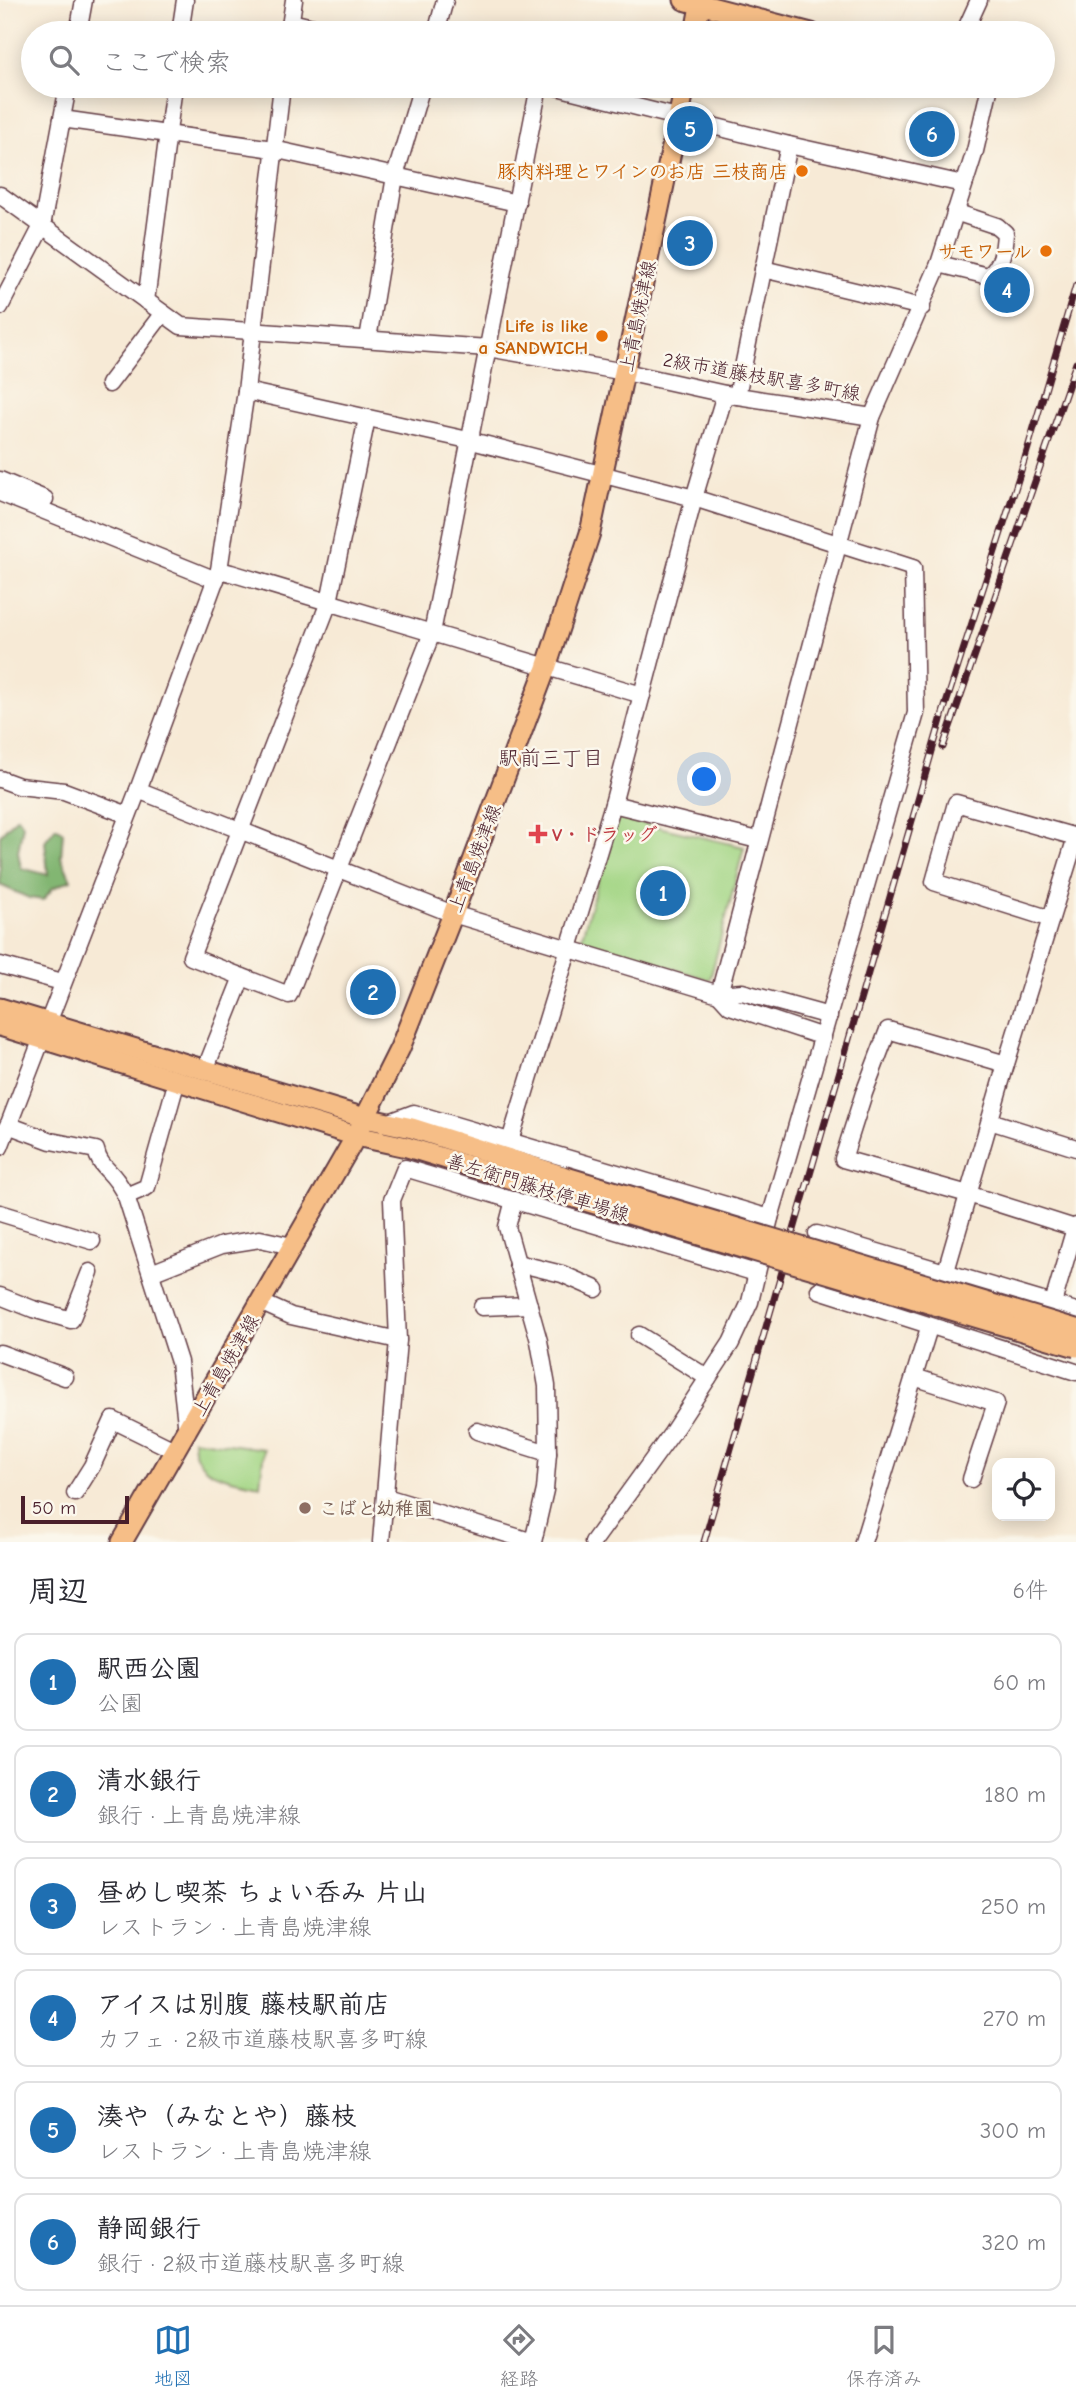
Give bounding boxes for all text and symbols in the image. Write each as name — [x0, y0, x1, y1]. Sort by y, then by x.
search box — [21, 21, 1055, 98]
icon: search — [45, 41, 83, 79]
text: ここで検索 — [101, 48, 231, 78]
pin: 5 — [667, 103, 713, 155]
pin: 6 — [909, 108, 955, 160]
place label: 豚肉料理とワインのお店 三枝商店 — [497, 161, 788, 183]
marker: 豚肉料理とワインのお店 三枝商店 — [794, 163, 810, 179]
pin: 3 — [667, 217, 713, 269]
place label: サモワール — [938, 241, 1032, 263]
marker: サモワール — [1038, 243, 1054, 259]
street label: 上青島焼津線 — [615, 258, 661, 374]
pin: 4 — [984, 264, 1030, 316]
place label: Life is like a SANDWICH — [479, 315, 588, 359]
marker: Life is like a SANDWICH — [594, 328, 610, 344]
street label: 2級市道藤枝駅喜多町線 — [661, 349, 862, 405]
district label: 駅前三丁目 — [499, 746, 604, 770]
your location — [687, 762, 721, 796]
street label: 上青島焼津線 — [444, 801, 506, 916]
place label: V・ドラッグ — [552, 824, 657, 846]
marker: V・ドラッグ — [530, 826, 546, 842]
pin: 1 — [640, 867, 686, 919]
pin: 2 — [350, 966, 396, 1018]
street label: 善左衛門藤枝停車場線 — [444, 1150, 632, 1226]
street label: 上青島焼津線 — [188, 1311, 264, 1420]
map controls — [992, 1458, 1055, 1521]
button: locate — [992, 1458, 1055, 1521]
scale bar — [21, 1493, 130, 1525]
text: 50 m — [32, 1497, 76, 1519]
place label: こばと幼稚園 — [319, 1498, 433, 1520]
marker: こばと幼稚園 — [297, 1500, 313, 1516]
text: 周辺 — [28, 1574, 88, 1609]
text: 6件 — [1013, 1577, 1048, 1604]
text: 駅西公園 — [97, 1654, 201, 1684]
text: 1 — [48, 1669, 58, 1696]
text: 60 m — [993, 1669, 1046, 1696]
text: 公園 — [97, 1690, 143, 1717]
text: 清水銀行 — [97, 1766, 201, 1796]
text: 2 — [47, 1781, 59, 1808]
text: 180 m — [984, 1781, 1046, 1808]
text: 銀行 · 上青島焼津線 — [97, 1802, 300, 1829]
text: 昼めし喫茶 ちょい呑み 片山 — [97, 1878, 428, 1908]
text: 3 — [47, 1893, 59, 1920]
text: 250 m — [981, 1893, 1046, 1920]
text: レストラン · 上青島焼津線 — [97, 1914, 371, 1941]
text: アイスは別腹 藤枝駅前店 — [97, 1990, 390, 2020]
text: 4 — [48, 2005, 58, 2032]
text: 270 m — [982, 2005, 1046, 2032]
text: カフェ · 2級市道藤枝駅喜多町線 — [97, 2026, 427, 2053]
text: 湊や（みなとや）藤枝 — [97, 2102, 356, 2132]
text: 5 — [47, 2117, 59, 2144]
text: 300 m — [980, 2117, 1046, 2144]
text: レストラン · 上青島焼津線 — [97, 2138, 371, 2165]
text: 静岡銀行 — [97, 2214, 201, 2244]
text: 6 — [47, 2229, 59, 2256]
text: 320 m — [982, 2229, 1046, 2256]
text: 銀行 · 2級市道藤枝駅喜多町線 — [97, 2250, 404, 2277]
tab: 地図 — [154, 2321, 192, 2390]
tab: 経路 — [500, 2321, 538, 2390]
tab: 保存済み — [846, 2321, 922, 2390]

